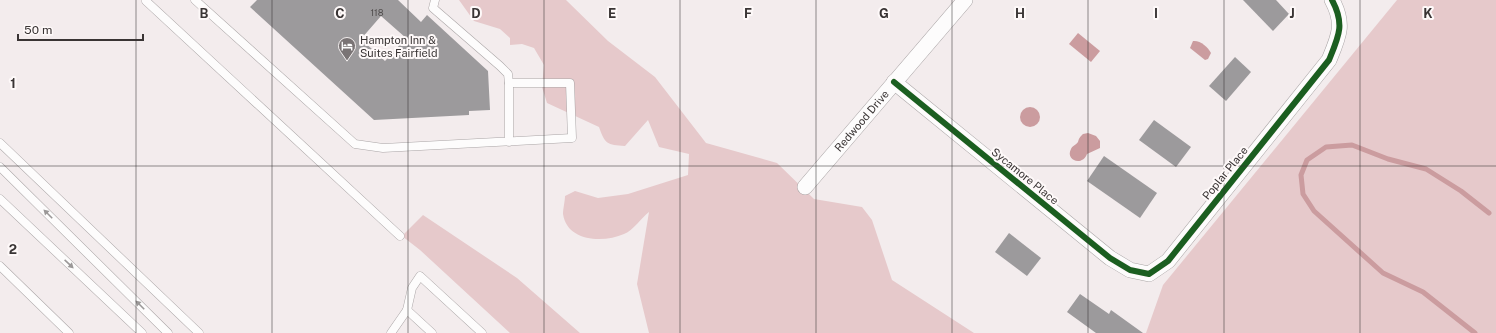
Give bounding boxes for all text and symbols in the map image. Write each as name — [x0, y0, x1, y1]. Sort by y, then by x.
text: B — [200, 6, 209, 21]
text: C — [335, 6, 345, 21]
text: D — [471, 6, 481, 21]
text: E — [608, 6, 616, 21]
text: F — [744, 6, 752, 21]
text: G — [879, 6, 889, 21]
text: H — [1015, 6, 1025, 21]
text: I — [1154, 6, 1158, 21]
text: J — [1289, 6, 1295, 21]
text: K — [1423, 6, 1433, 21]
house number: 118 — [370, 7, 384, 18]
scale bar — [18, 16, 143, 42]
text: 50 m — [24, 23, 52, 37]
place label: Hampton Inn & Suites Fairfield — [360, 34, 437, 59]
hotel icon: Hampton Inn & Suites Fairfield — [337, 36, 357, 61]
text: 1 — [10, 76, 16, 91]
street label: Redwood Drive — [832, 88, 891, 154]
street label: Poplar Place — [1200, 144, 1250, 202]
street label: Sycamore Place — [989, 145, 1061, 207]
one-way arrow — [43, 209, 53, 219]
text: 2 — [9, 242, 17, 257]
one-way arrow — [64, 259, 74, 269]
one-way arrow — [135, 301, 145, 310]

